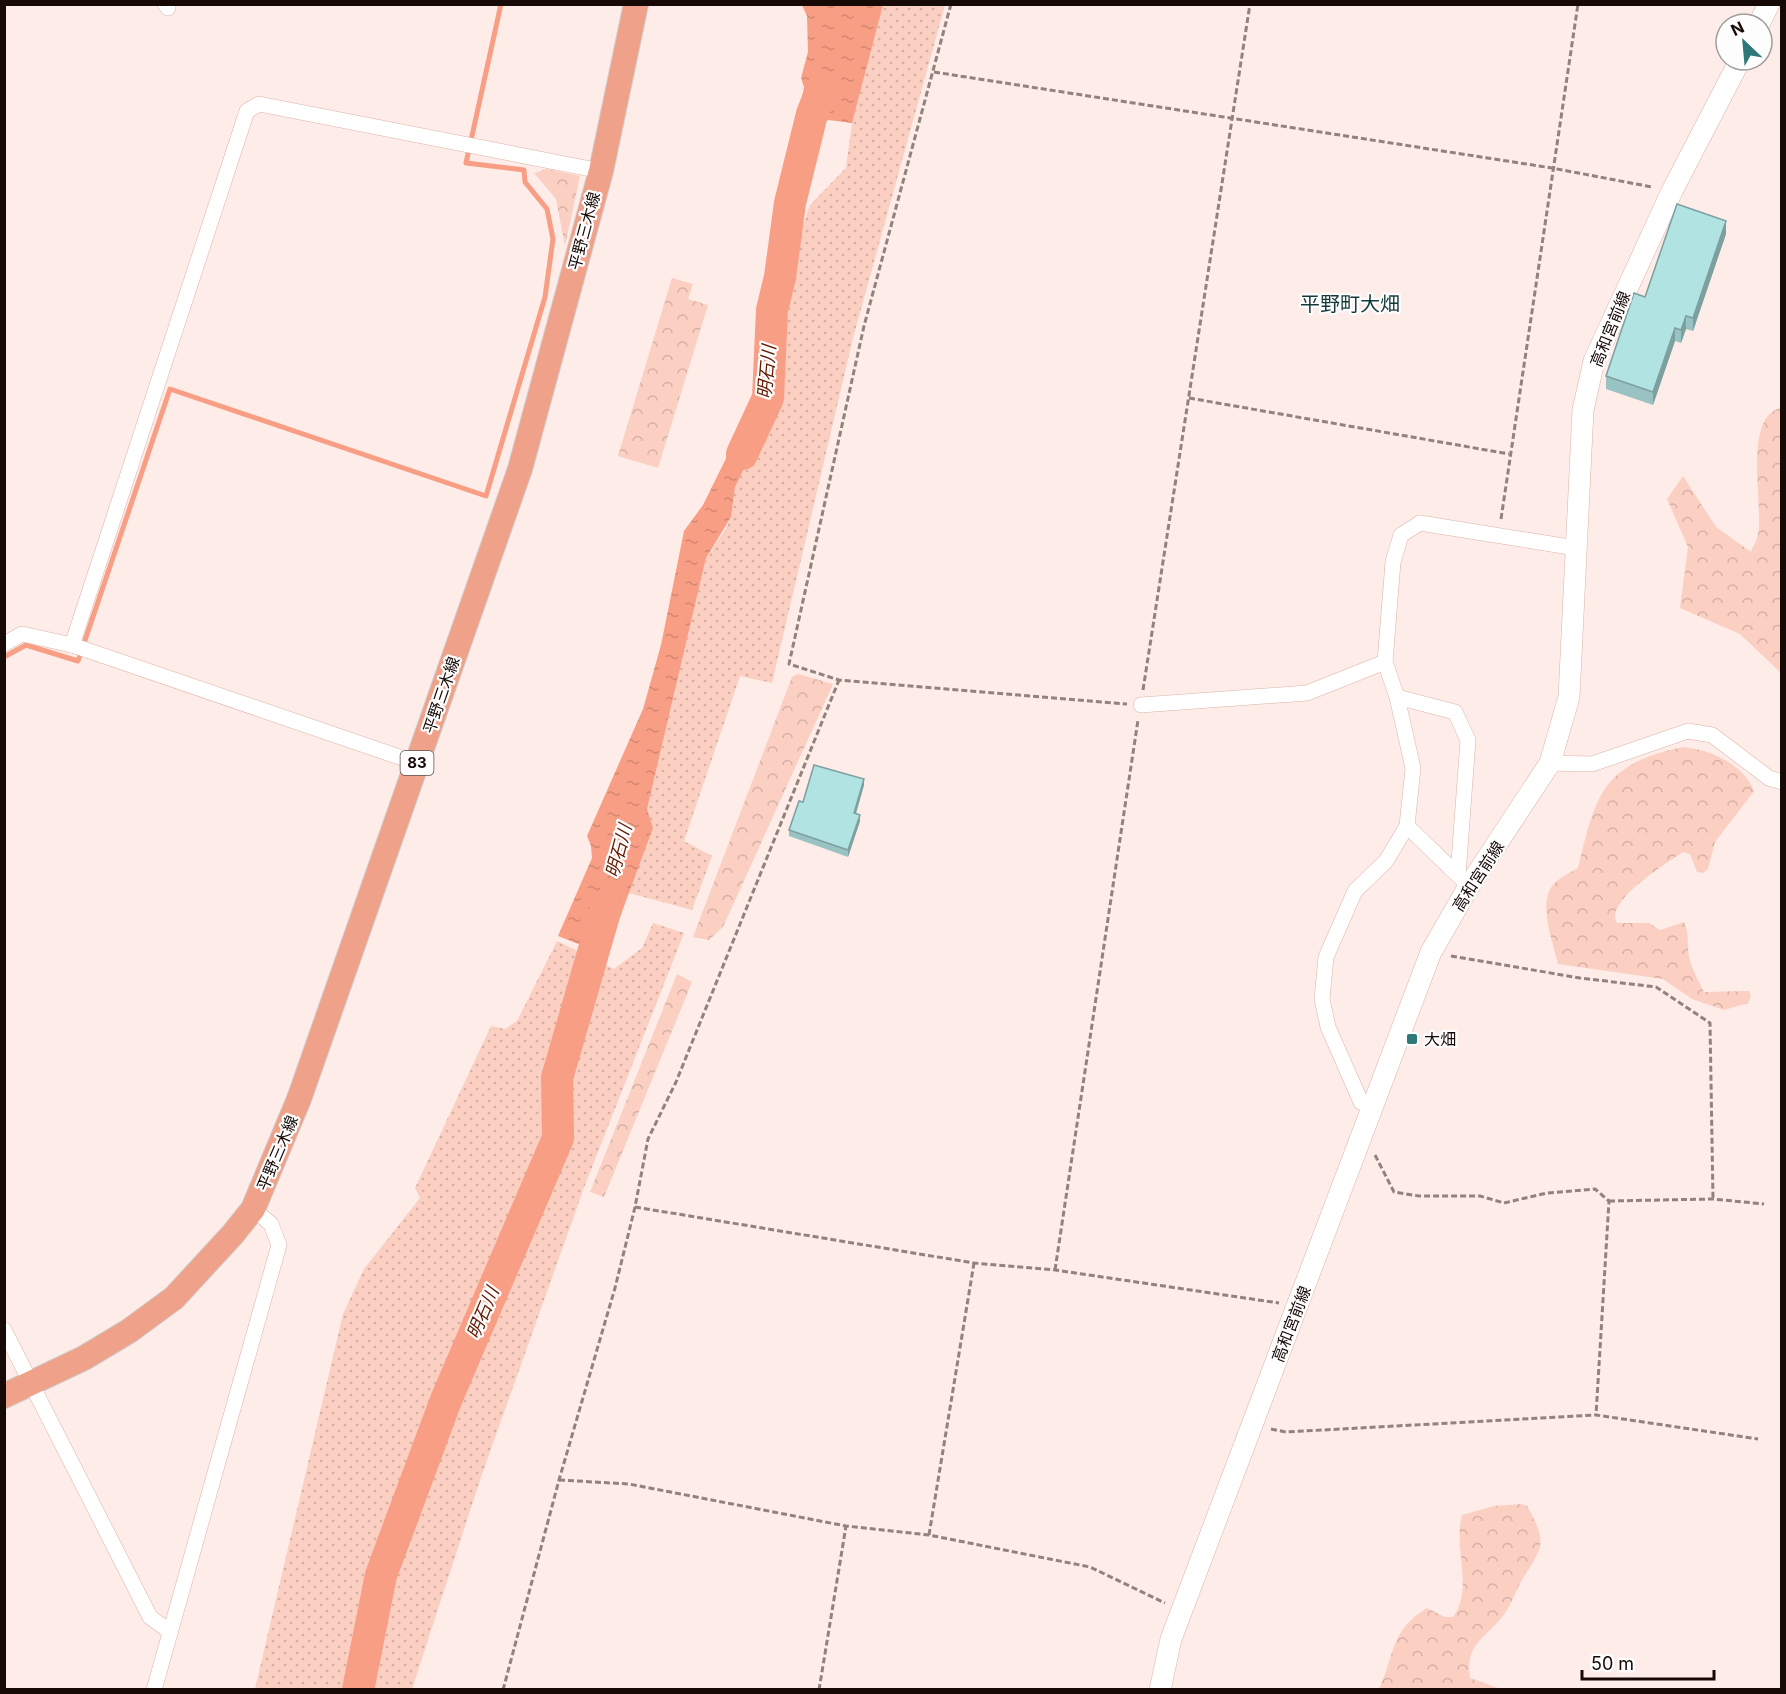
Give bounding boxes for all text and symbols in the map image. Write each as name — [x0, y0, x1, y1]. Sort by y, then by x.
north arrow — [1714, 12, 1774, 72]
text: N — [1728, 17, 1747, 40]
street label: 平野三木線 — [564, 190, 604, 272]
street label: 高和宮前線 — [1586, 288, 1634, 370]
district label: 平野町大畑 — [1300, 292, 1400, 316]
water label: 明石川 — [754, 342, 779, 400]
street label: 平野三木線 — [419, 654, 463, 736]
road number: 83 — [400, 751, 434, 775]
water label: 明石川 — [601, 820, 636, 880]
street label: 高和宮前線 — [1448, 837, 1508, 915]
place label: 大畑 — [1424, 1029, 1456, 1049]
marker: 大畑 — [1405, 1032, 1419, 1046]
street label: 平野三木線 — [252, 1112, 302, 1194]
water label: 明石川 — [462, 1282, 504, 1342]
street label: 高和宮前線 — [1267, 1283, 1315, 1365]
scale bar — [1582, 1643, 1714, 1681]
text: 50 m — [1591, 1653, 1634, 1674]

